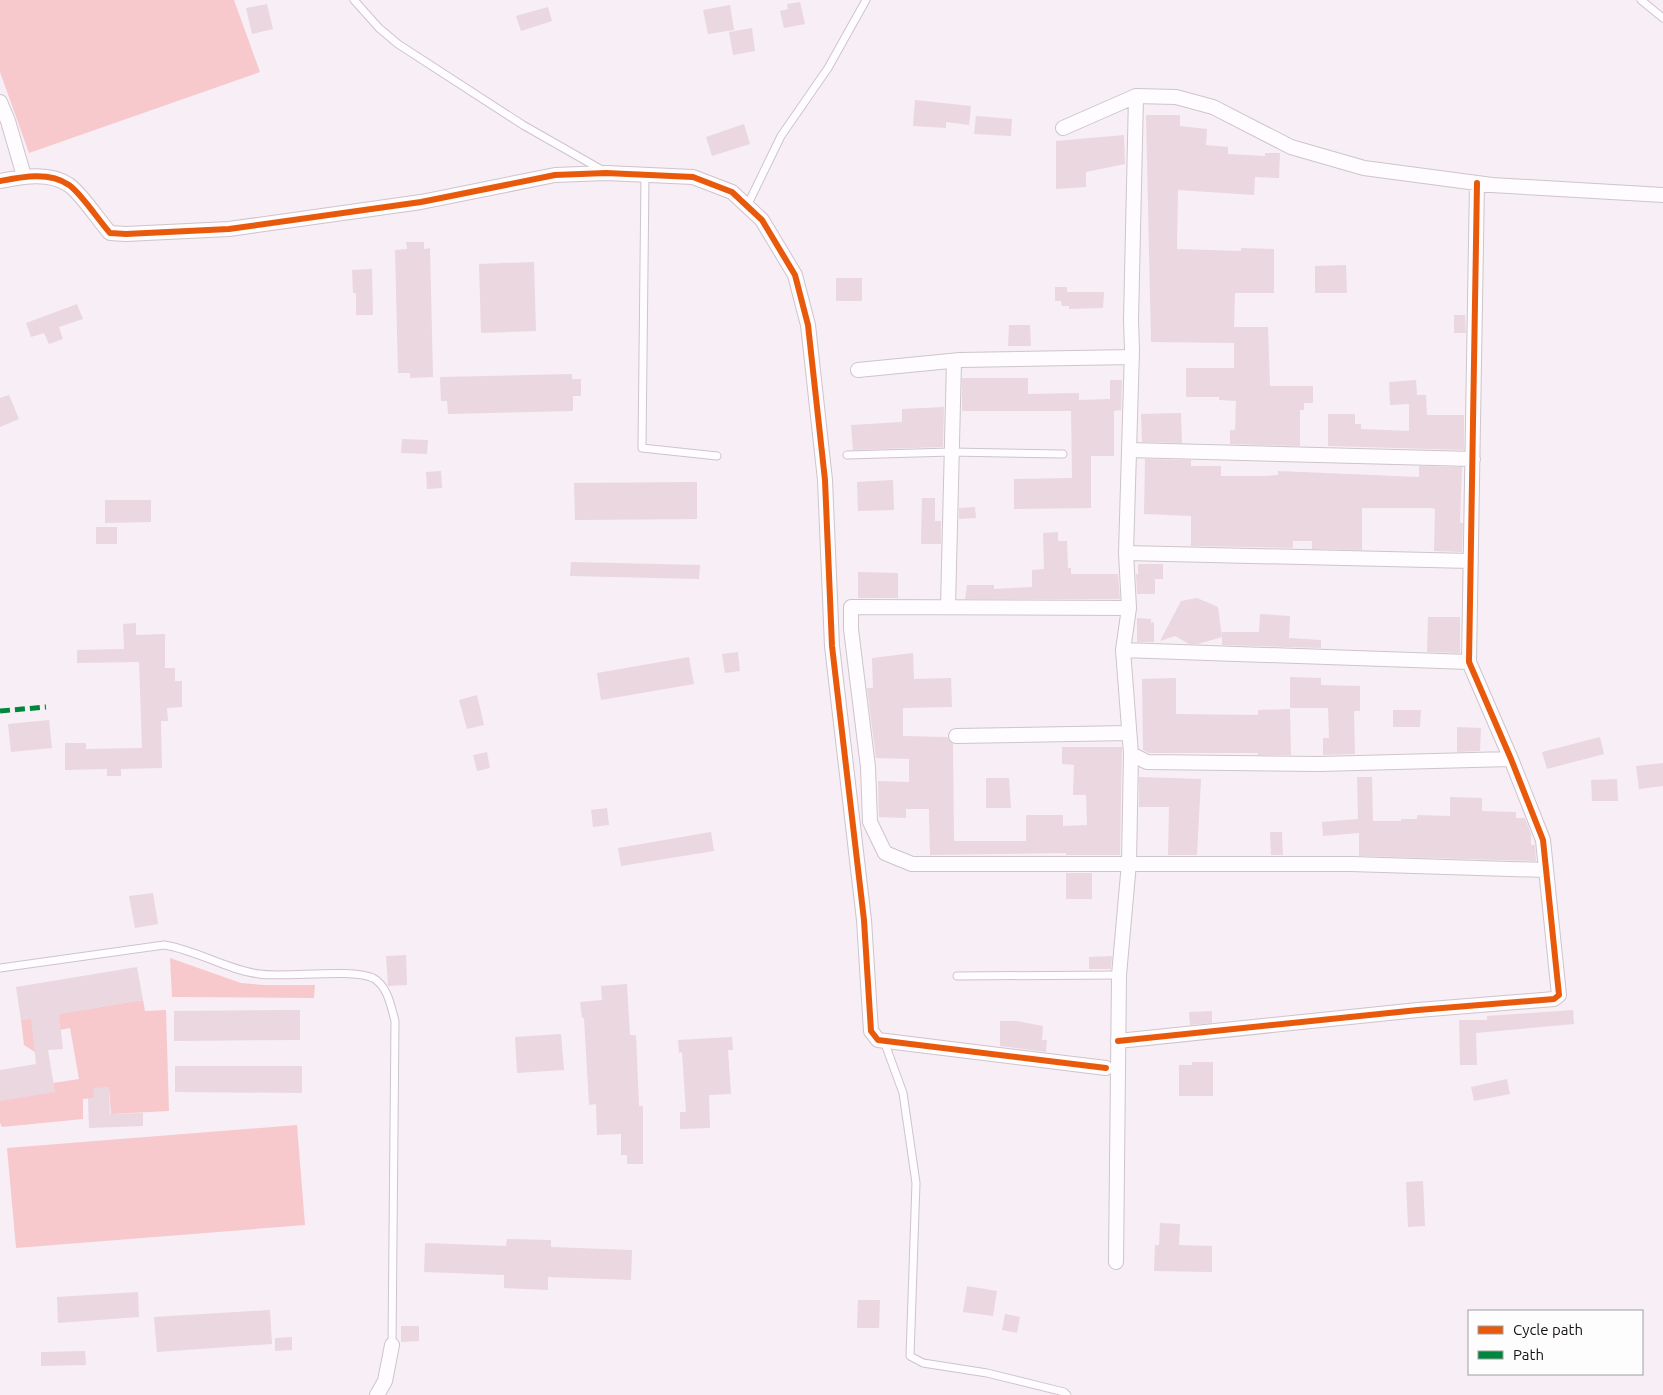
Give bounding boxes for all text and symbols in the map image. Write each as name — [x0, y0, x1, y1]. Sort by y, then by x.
legend — [1468, 1310, 1643, 1375]
text: Cycle path — [1513, 1321, 1583, 1338]
text: Path — [1513, 1346, 1544, 1363]

